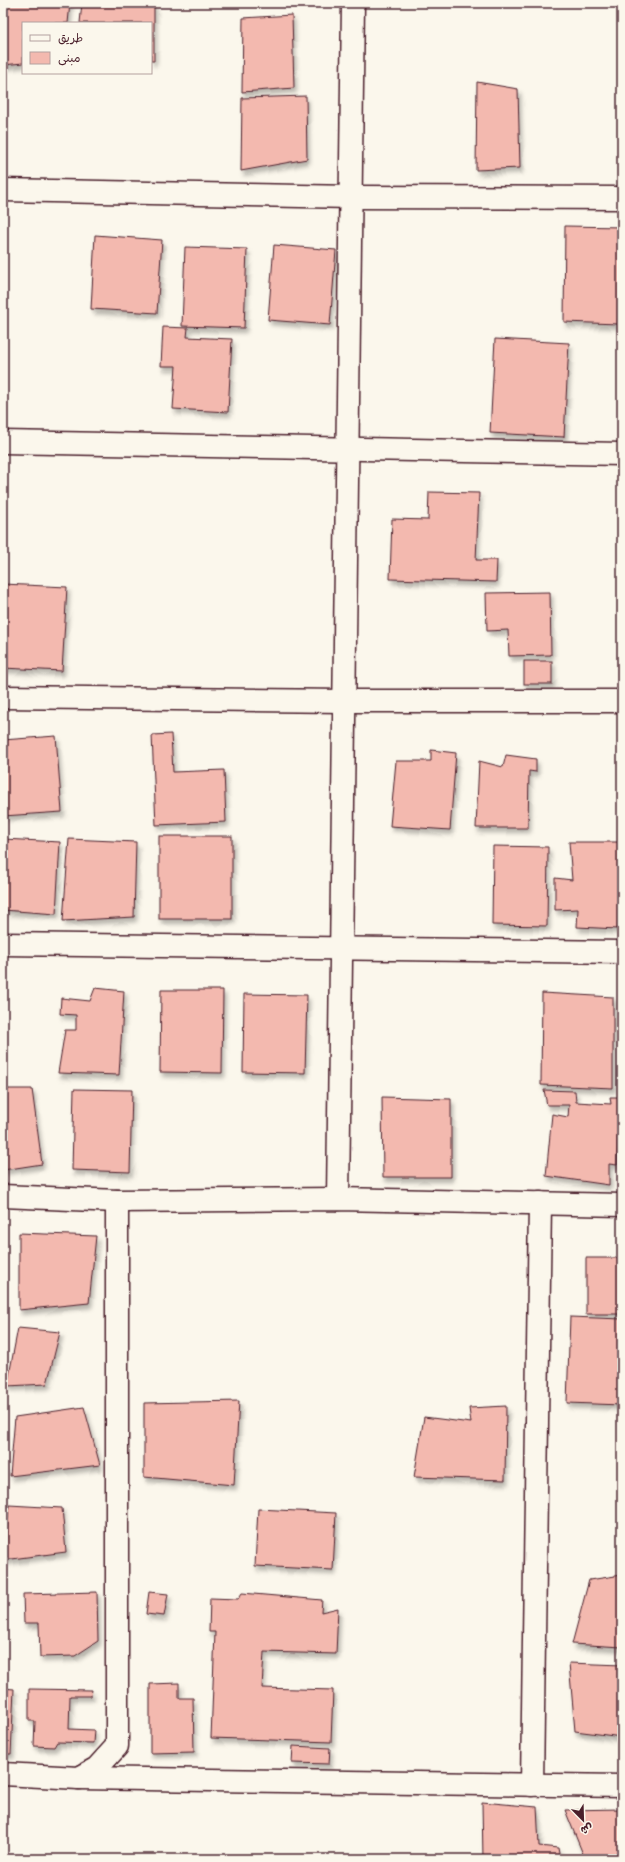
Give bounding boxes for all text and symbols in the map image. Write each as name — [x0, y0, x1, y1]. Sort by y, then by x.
legend — [22, 22, 152, 74]
text: طريق — [58, 30, 83, 46]
text: مبنى — [58, 50, 81, 66]
north arrow — [563, 1800, 603, 1840]
text: ش — [578, 1819, 595, 1838]

